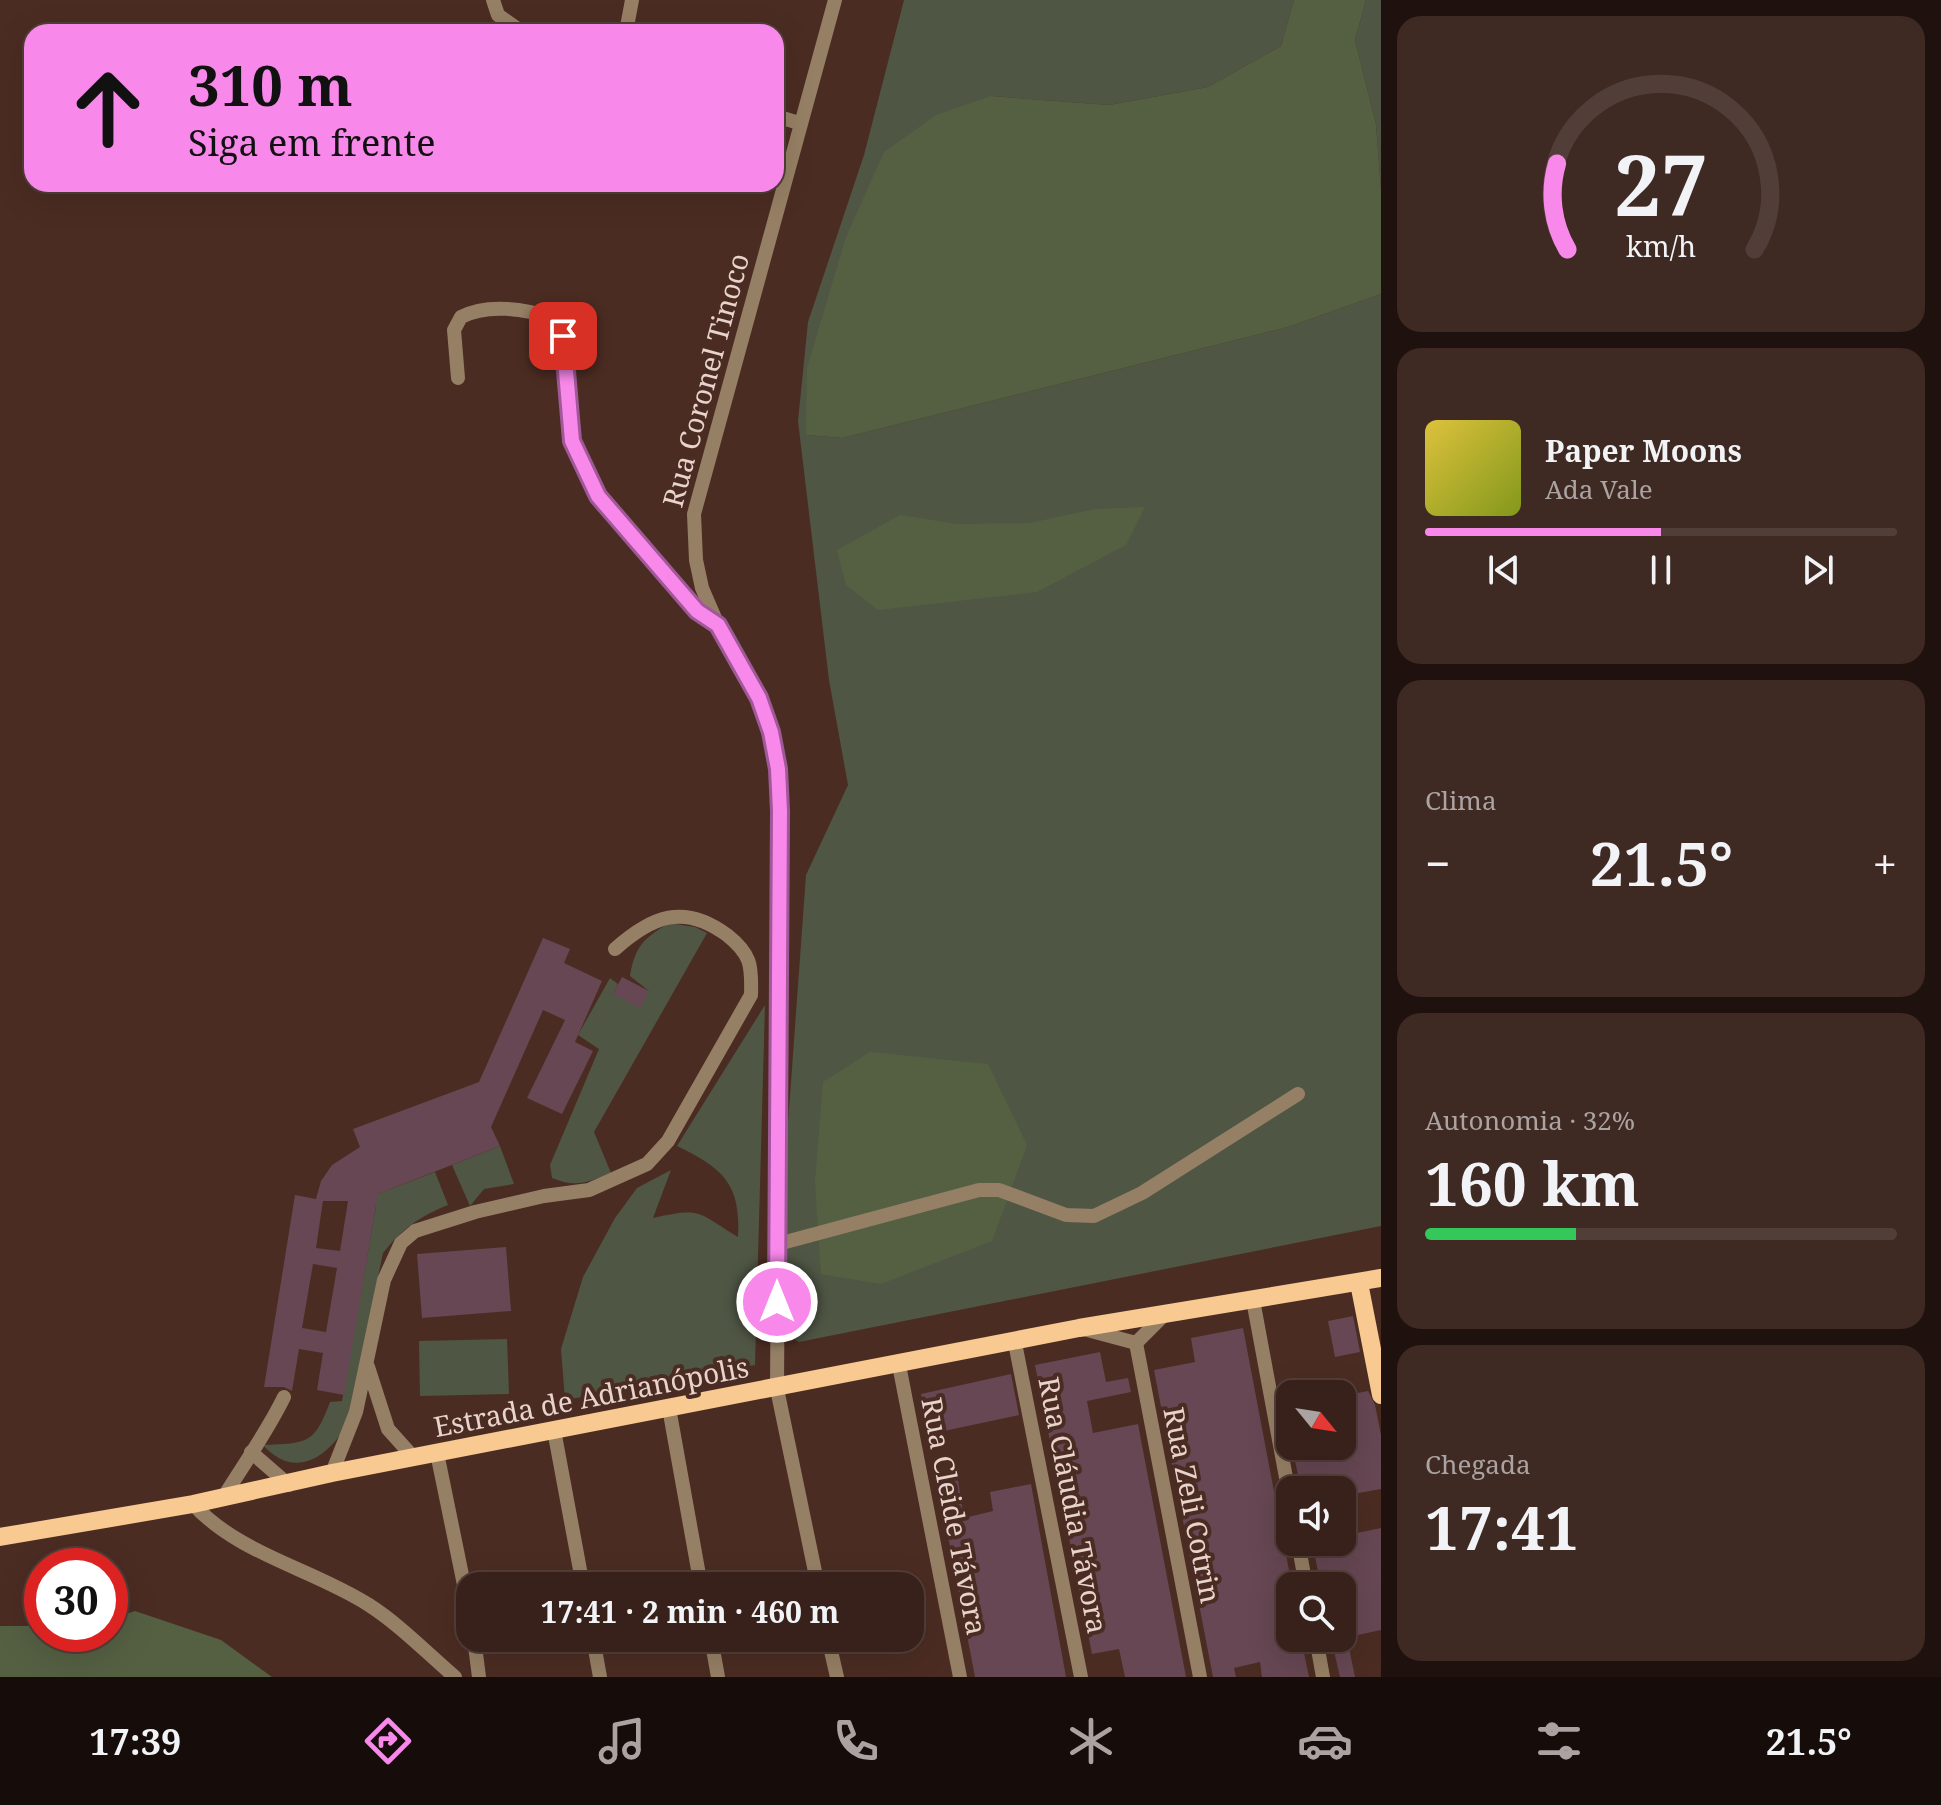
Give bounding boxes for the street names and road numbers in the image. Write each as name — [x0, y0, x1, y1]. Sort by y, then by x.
street label: Rua Coronel Tinoco — [653, 249, 757, 511]
street label: Estrada de Adrianópolis — [430, 1347, 752, 1445]
street label: Rua Cláudia Távora — [1030, 1373, 1118, 1637]
street label: Rua Cleide Távora — [913, 1394, 997, 1638]
street label: Rua Zeli Cotrin — [1155, 1404, 1231, 1606]

